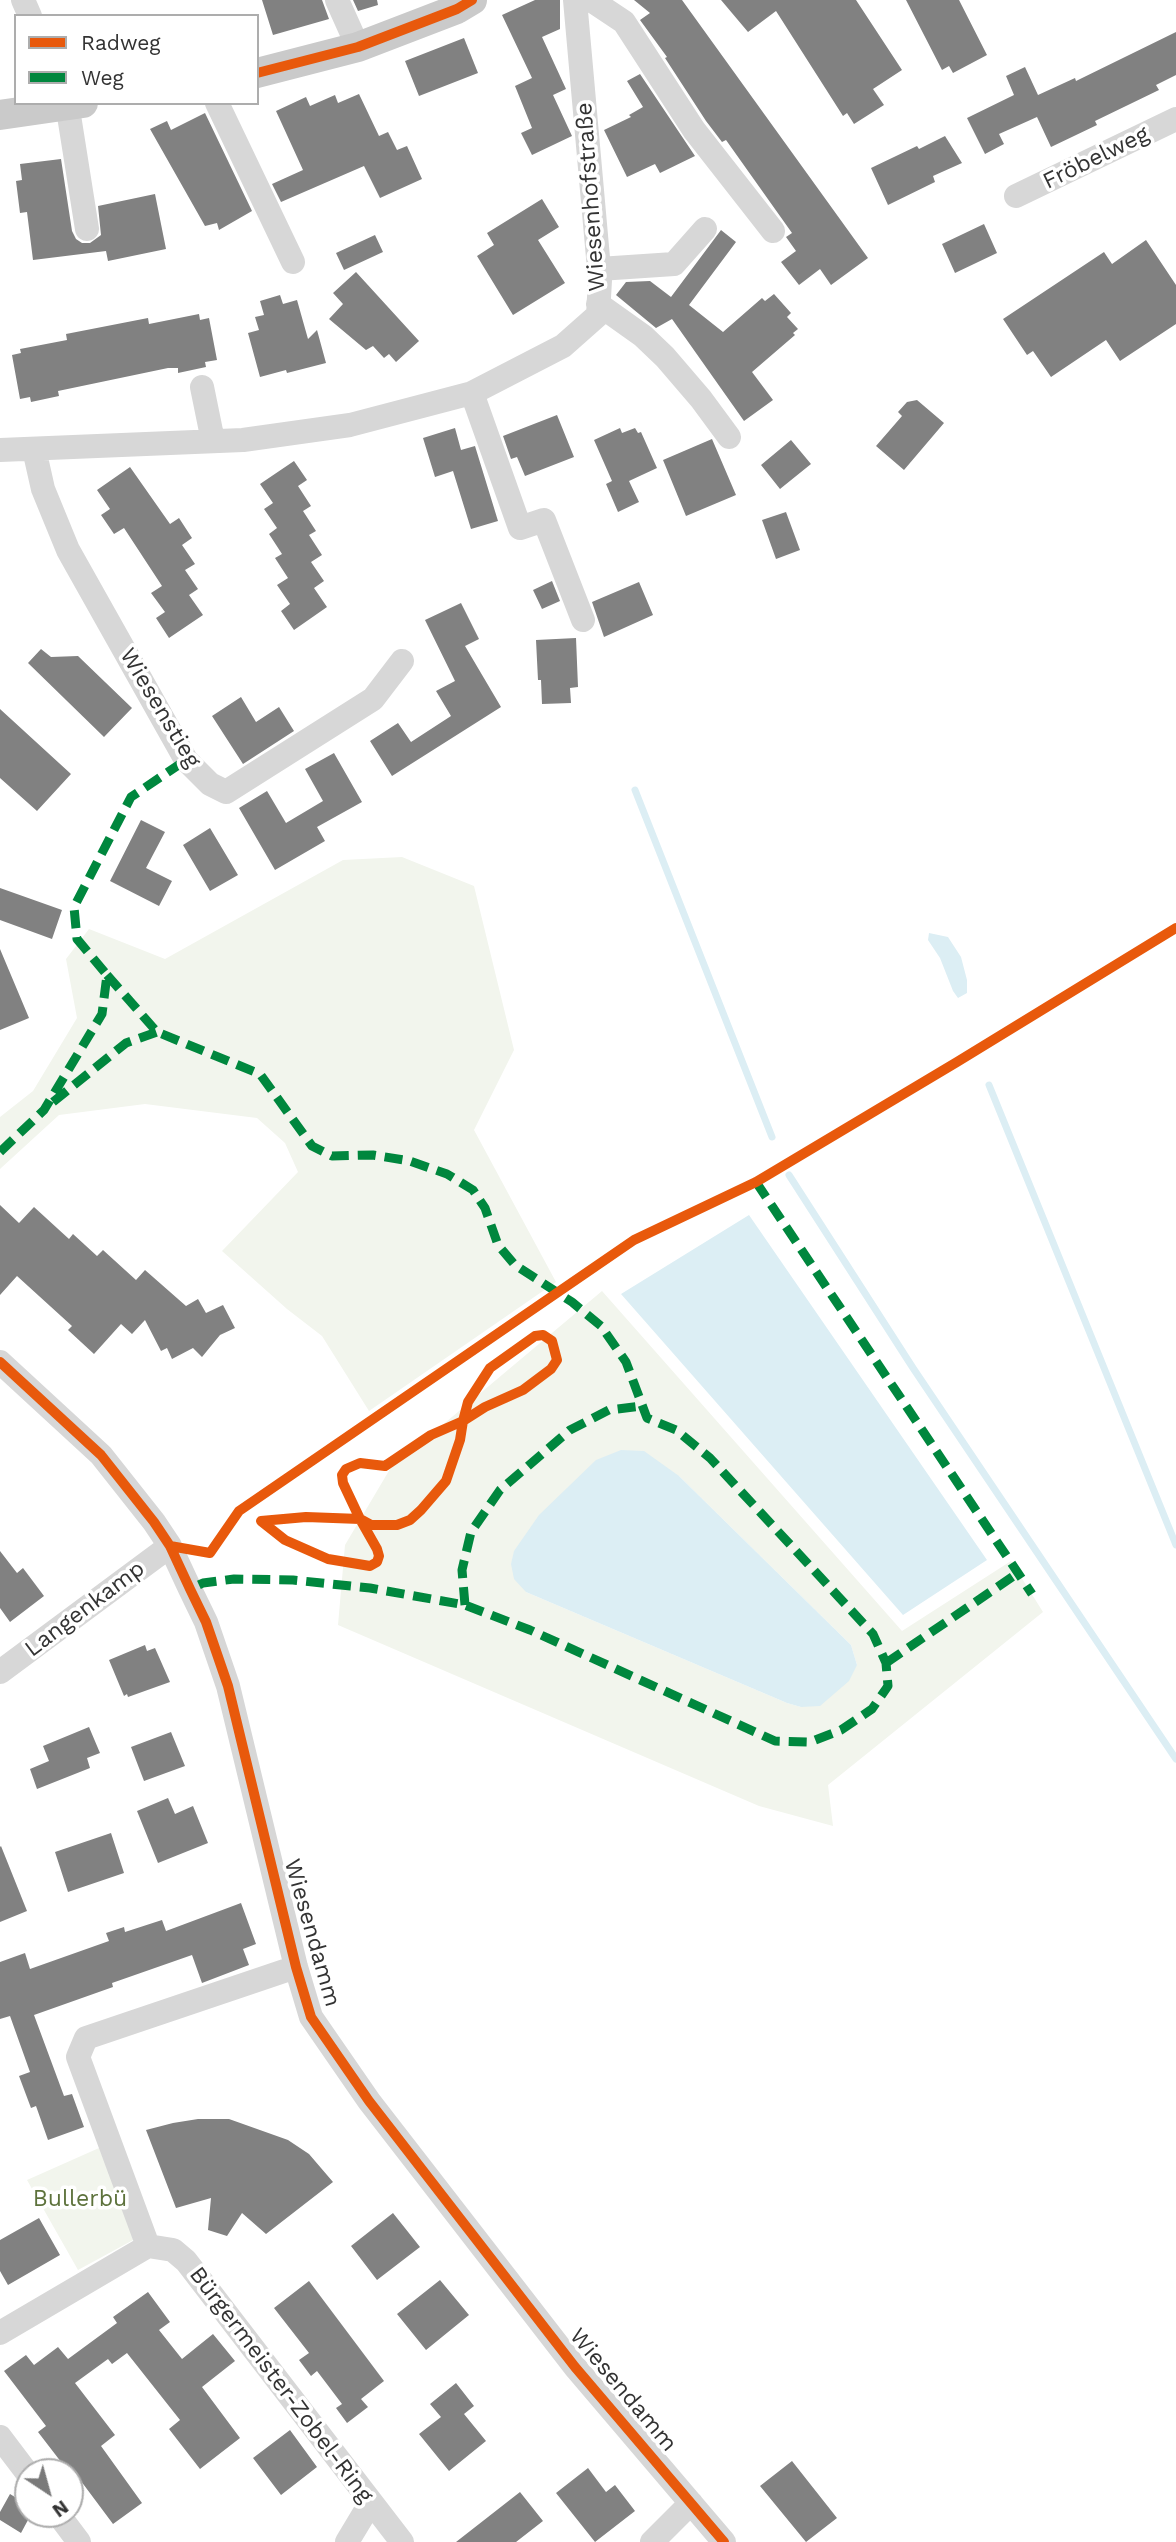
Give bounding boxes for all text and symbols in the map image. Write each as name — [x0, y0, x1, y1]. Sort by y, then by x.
legend — [14, 14, 259, 105]
text: Radweg — [81, 30, 161, 55]
text: Weg — [81, 65, 124, 90]
street label: Wiesenhofstraße — [571, 102, 611, 292]
street label: Fröbelweg — [1038, 120, 1154, 196]
street label: Wiesenstieg — [114, 643, 206, 773]
street label: Langenkamp — [20, 1555, 150, 1663]
street label: Wiesendamm — [278, 1856, 346, 2010]
park label: Bullerbü — [33, 2185, 127, 2213]
street label: Bürgermeister-Zobel-Ring — [183, 2262, 379, 2508]
street label: Wiesendamm — [563, 2323, 683, 2457]
north arrow — [14, 2458, 84, 2528]
text: N — [48, 2495, 73, 2522]

